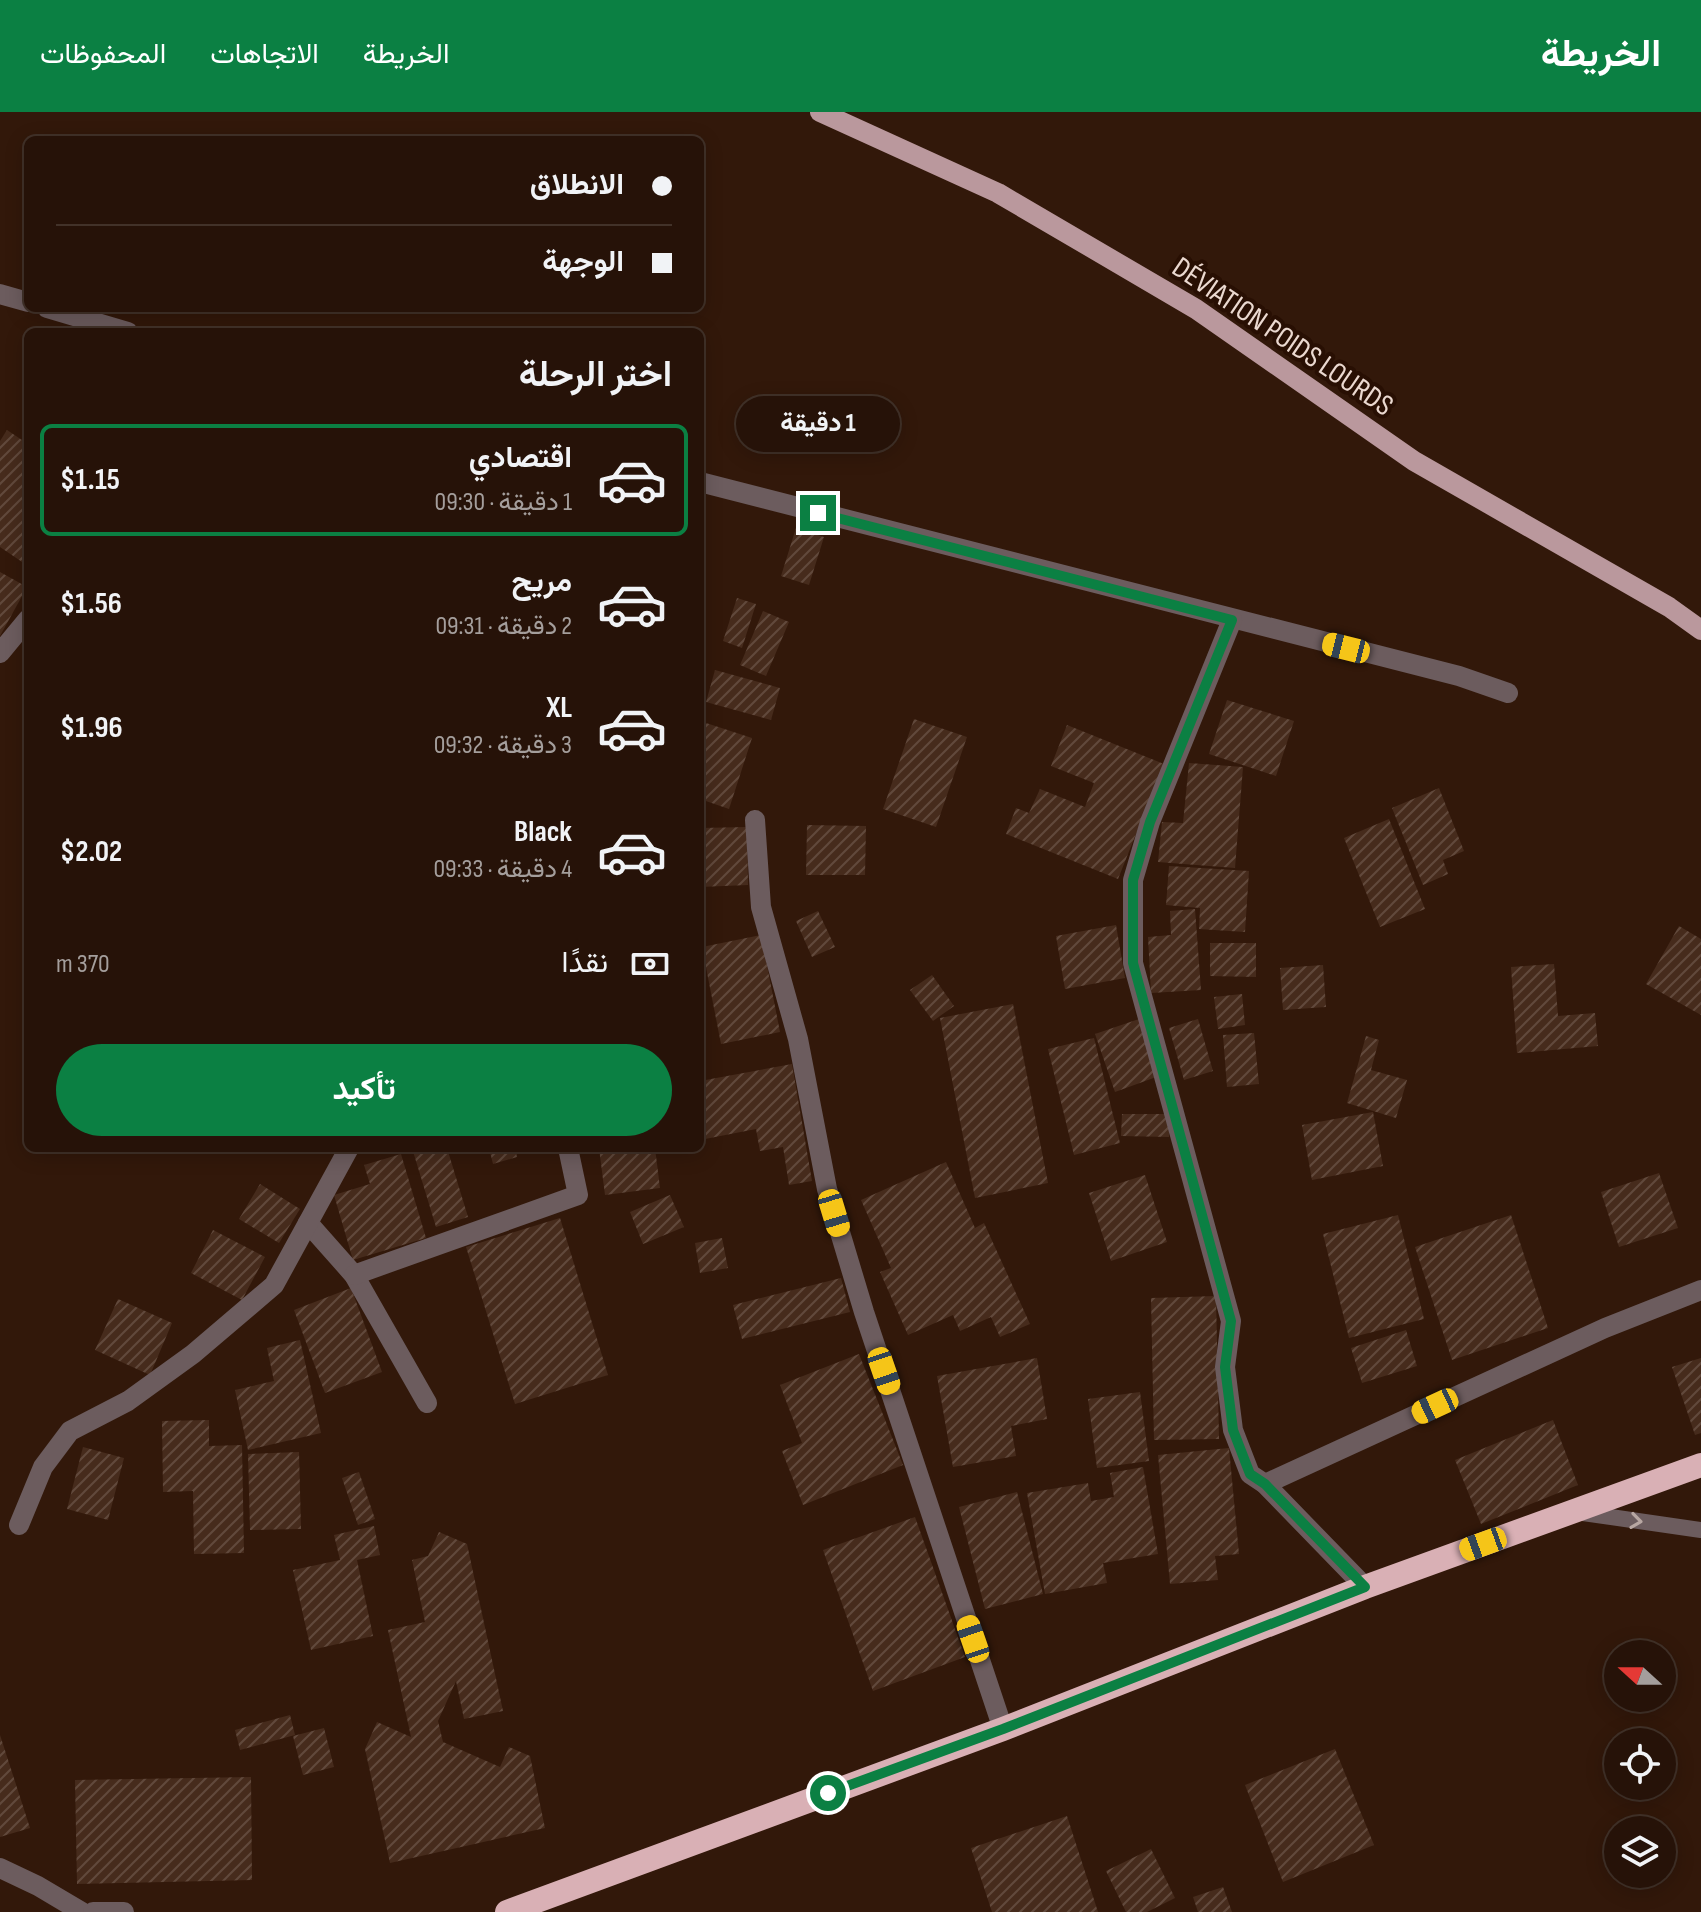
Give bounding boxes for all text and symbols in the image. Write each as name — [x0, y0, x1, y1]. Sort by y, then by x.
text: الخريطة — [1541, 32, 1661, 77]
text: المحفوظات — [40, 38, 166, 71]
text: الاتجاهات — [210, 38, 319, 71]
text: الخريطة — [363, 38, 449, 71]
text: الانطلاق — [530, 167, 624, 203]
text: الوجهة — [542, 244, 624, 280]
street label: DÉVIATION POIDS LOURDS — [1165, 250, 1400, 424]
text: اختر الرحلة — [519, 354, 672, 397]
callout: 1 دقيقة — [736, 397, 900, 453]
text: 1 دقيقة — [780, 408, 856, 439]
text: اقتصادي — [469, 440, 572, 476]
icon: car — [596, 444, 668, 516]
text: $1.15 — [60, 462, 120, 498]
text: 1 دقيقة · 09:30 — [435, 487, 572, 518]
route end — [800, 495, 836, 531]
text: مريح — [512, 564, 572, 600]
icon: car — [596, 568, 668, 640]
text: $1.56 — [60, 586, 122, 622]
text: 2 دقيقة · 09:31 — [435, 611, 572, 642]
car — [1320, 631, 1372, 665]
text: XL — [546, 690, 572, 726]
icon: car — [596, 692, 668, 764]
text: $1.96 — [60, 710, 123, 746]
text: 3 دقيقة · 09:32 — [434, 730, 572, 761]
text: Black — [514, 814, 572, 850]
icon: car — [596, 816, 668, 888]
text: $2.02 — [60, 834, 122, 870]
text: 4 دقيقة · 09:33 — [434, 854, 572, 885]
icon: cash — [628, 942, 672, 986]
text: نقدًا — [562, 945, 608, 981]
text: 370 m — [56, 949, 110, 980]
button: تأكيد — [56, 1044, 672, 1136]
car — [816, 1187, 852, 1239]
car — [865, 1344, 903, 1398]
car — [1408, 1385, 1462, 1427]
one-way arrow — [1629, 1512, 1643, 1529]
car — [1456, 1525, 1510, 1563]
car — [954, 1612, 992, 1666]
north arrow — [1604, 1640, 1676, 1712]
map controls — [1604, 1640, 1676, 1888]
button: locate — [1604, 1728, 1676, 1800]
route start — [810, 1775, 846, 1811]
button: layers — [1604, 1816, 1676, 1888]

